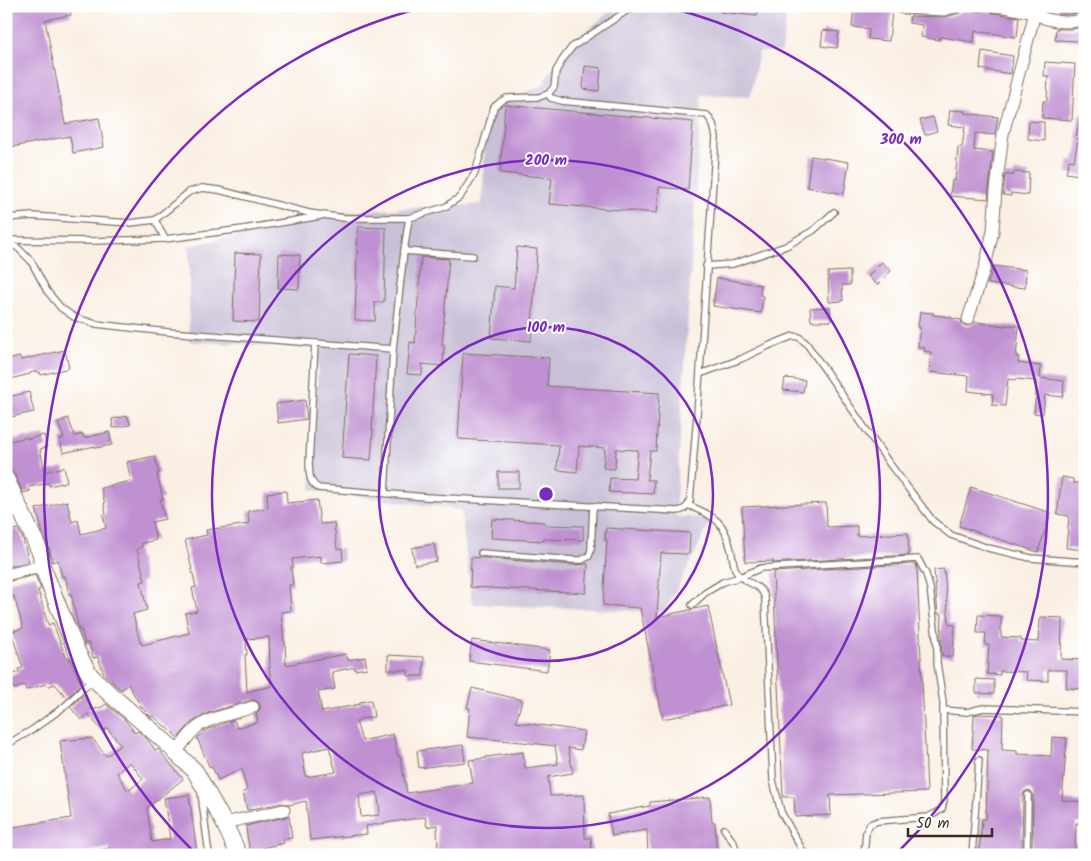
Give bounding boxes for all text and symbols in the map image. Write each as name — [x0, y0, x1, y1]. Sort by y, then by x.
text: 300 m — [879, 128, 922, 152]
text: 200 m — [525, 149, 567, 173]
text: 100 m — [527, 316, 565, 340]
centre of rings — [537, 485, 555, 503]
scale bar — [908, 806, 992, 838]
text: 50 m — [916, 812, 950, 836]

